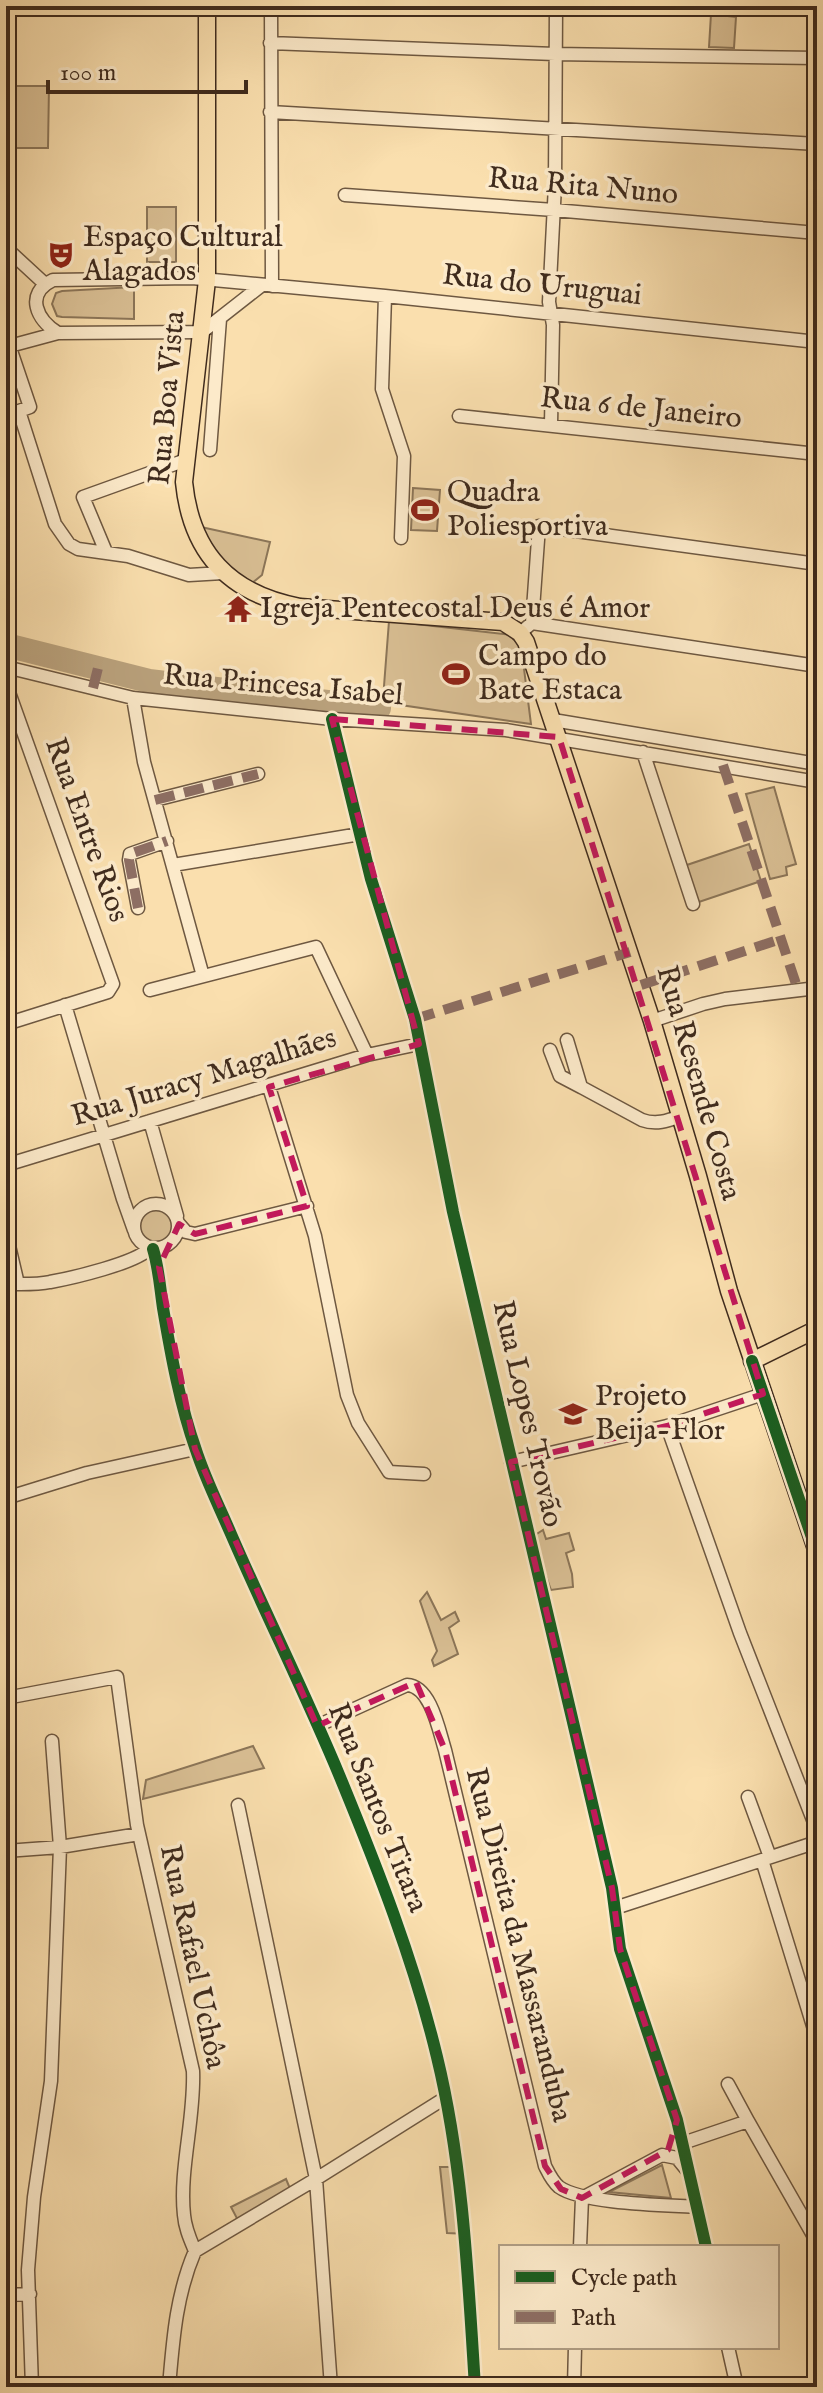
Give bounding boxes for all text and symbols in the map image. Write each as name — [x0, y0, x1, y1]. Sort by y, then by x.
scale bar — [48, 44, 246, 94]
text: 100 m — [60, 58, 116, 89]
street label: Rua Rita Nuno — [486, 160, 680, 214]
place label: Espaço Cultural Alagados — [82, 219, 283, 291]
theatre icon: Espaço Cultural Alagados — [46, 240, 76, 270]
street label: Rua do Uruguai — [440, 257, 644, 315]
street label: Rua Boa Vista — [141, 309, 195, 487]
street label: Rua 6 de Janeiro — [538, 380, 744, 438]
place label: Quadra Poliesportiva — [447, 474, 608, 546]
sports icon: Quadra Poliesportiva — [410, 495, 440, 525]
place label: Igreja Pentecostal Deus é Amor — [260, 590, 650, 628]
temple icon: Igreja Pentecostal Deus é Amor — [223, 594, 253, 624]
place label: Campo do Bate Estaca — [478, 638, 622, 710]
street label: Rua Princesa Isabel — [161, 657, 406, 716]
sports icon: Campo do Bate Estaca — [441, 659, 471, 689]
street label: Rua Entre Rios — [35, 733, 137, 927]
street label: Rua Resende Costa — [646, 961, 750, 1205]
street label: Rua Juracy Magalhães — [67, 1020, 341, 1136]
street label: Rua Lopes Trovão — [482, 1297, 572, 1531]
place label: Projeto Beija-Flor — [595, 1378, 725, 1450]
school or university icon: Projeto Beija-Flor — [558, 1399, 588, 1429]
street label: Rua Santos Titara — [318, 1698, 436, 1918]
street label: Rua Direita da Massaranduba — [456, 1764, 580, 2126]
street label: Rua Rafael Uchôa — [150, 1841, 234, 2073]
legend — [499, 2245, 779, 2349]
text: Cycle path — [571, 2263, 677, 2294]
text: Path — [571, 2303, 616, 2334]

